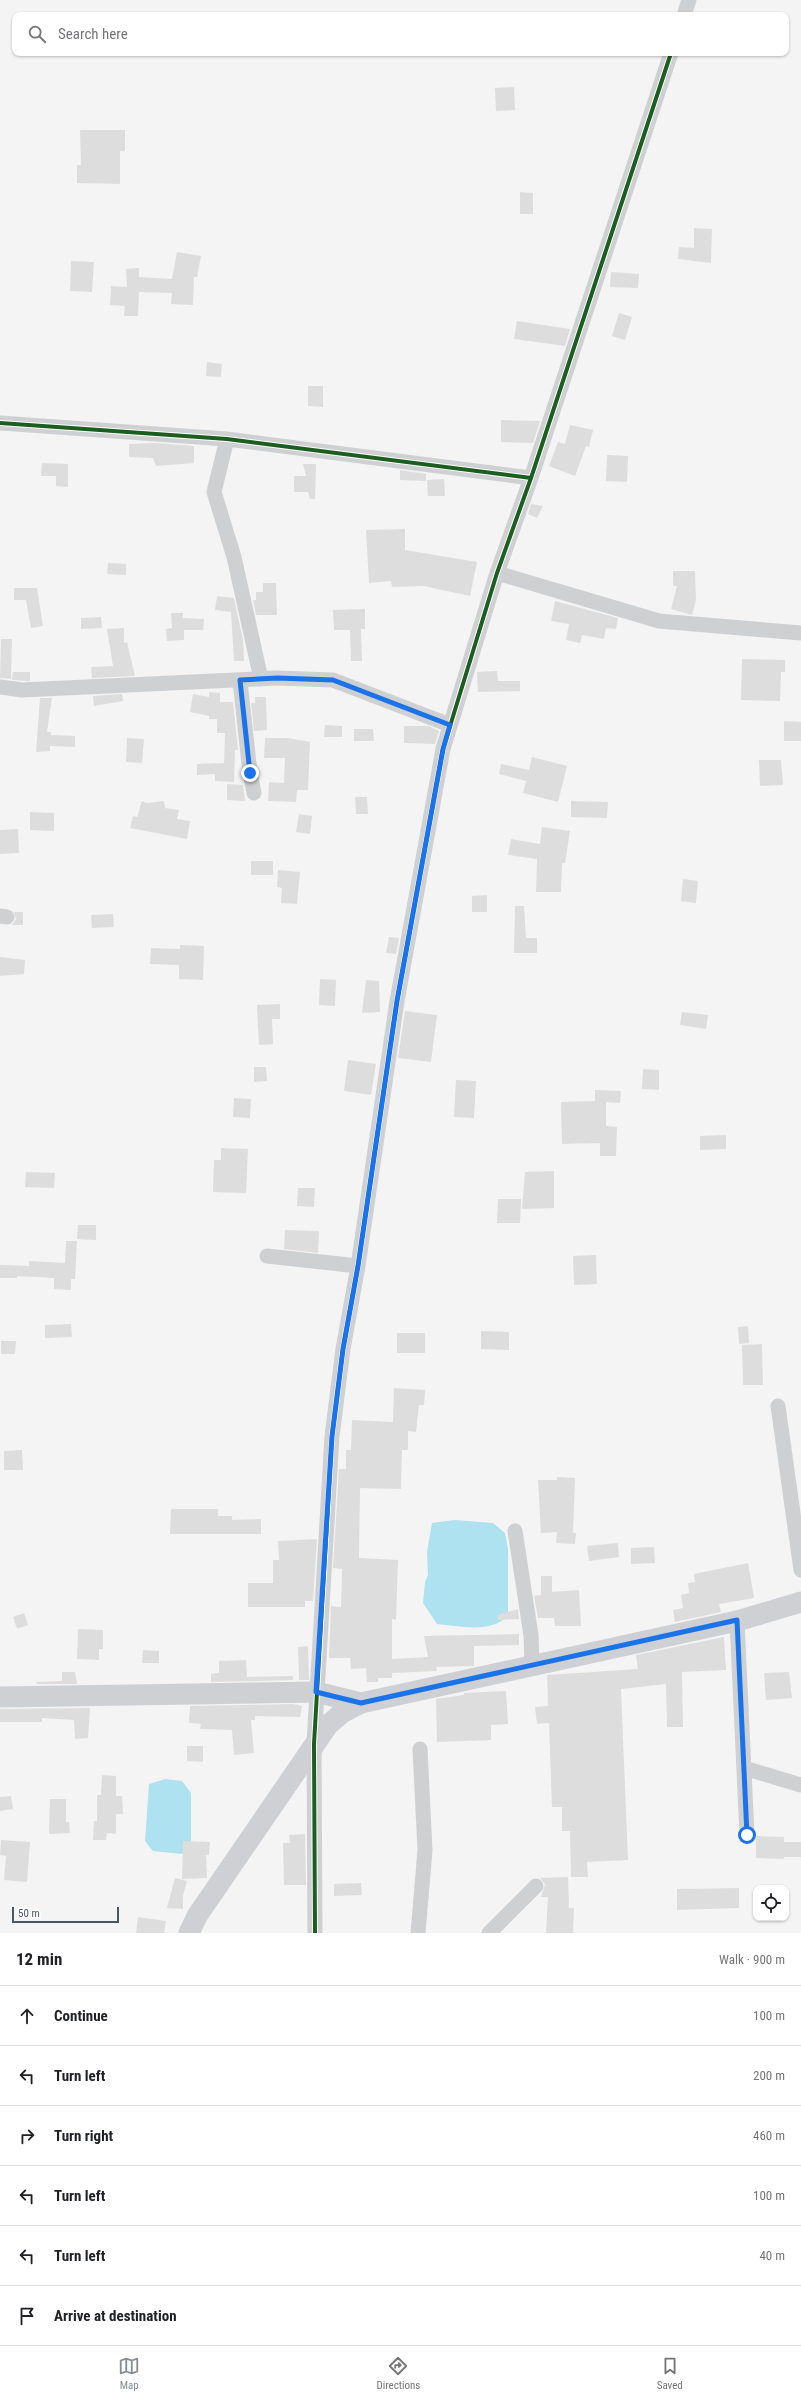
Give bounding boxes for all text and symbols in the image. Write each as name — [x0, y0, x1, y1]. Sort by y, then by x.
search box — [12, 12, 789, 56]
icon: search — [26, 23, 48, 45]
text: Search here — [58, 25, 128, 43]
route end — [241, 764, 259, 782]
route start — [738, 1826, 756, 1844]
map controls — [753, 1885, 789, 1921]
button: locate — [753, 1885, 789, 1921]
scale bar — [12, 1905, 119, 1924]
text: 50 m — [18, 1907, 40, 1920]
text: 12 min — [16, 1949, 62, 1969]
text: Walk · 900 m — [719, 1952, 785, 1967]
icon: ahead — [16, 2005, 38, 2027]
text: Continue — [54, 2007, 108, 2025]
text: 100 m — [753, 2008, 785, 2023]
icon: left — [16, 2065, 38, 2087]
text: Turn left — [54, 2067, 105, 2085]
text: 200 m — [753, 2068, 785, 2083]
icon: right — [16, 2125, 38, 2147]
text: Turn right — [54, 2127, 113, 2145]
text: 460 m — [753, 2128, 785, 2143]
icon: left — [16, 2185, 38, 2207]
text: Turn left — [54, 2187, 105, 2205]
text: 100 m — [753, 2188, 785, 2203]
icon: left — [16, 2245, 38, 2267]
text: Turn left — [54, 2247, 105, 2265]
text: 40 m — [759, 2248, 785, 2263]
icon: arrive — [16, 2305, 38, 2327]
text: Arrive at destination — [54, 2307, 177, 2325]
tab: Map — [118, 2355, 140, 2392]
tab: Directions — [376, 2355, 420, 2392]
tab: Saved — [657, 2355, 683, 2392]

